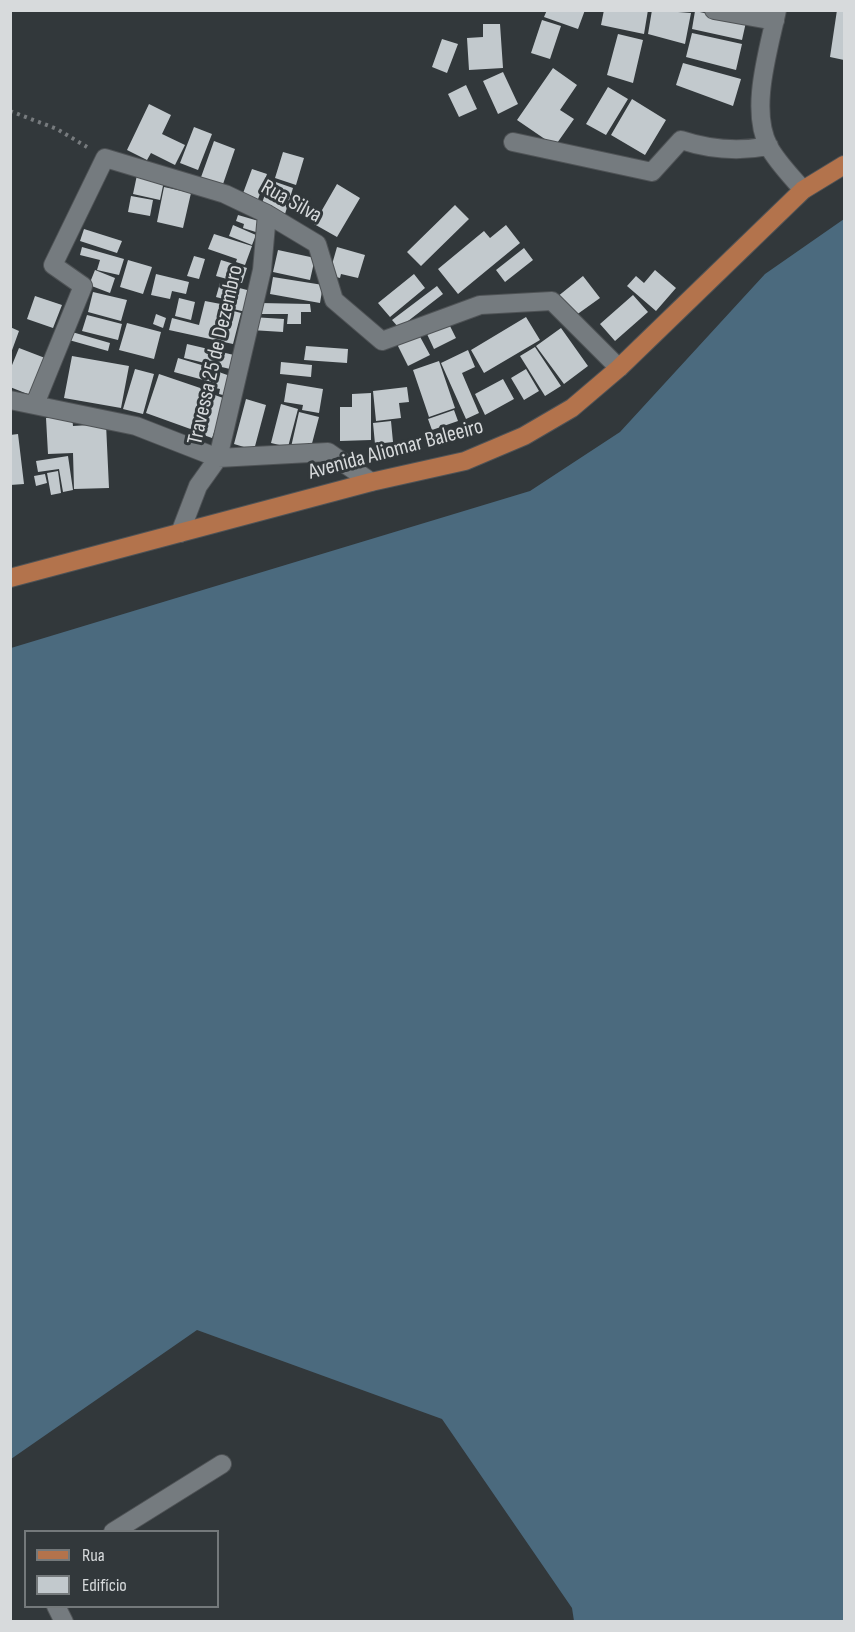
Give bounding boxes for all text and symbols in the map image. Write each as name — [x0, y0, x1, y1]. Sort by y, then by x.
street label: Rua Silva — [256, 175, 326, 229]
street label: Travessa 25 de Dezembro — [182, 263, 250, 447]
street label: Avenida Aliomar Baleeiro — [306, 414, 486, 486]
legend — [24, 1530, 219, 1608]
text: Rua — [82, 1545, 105, 1566]
text: Edifício — [82, 1575, 127, 1596]

